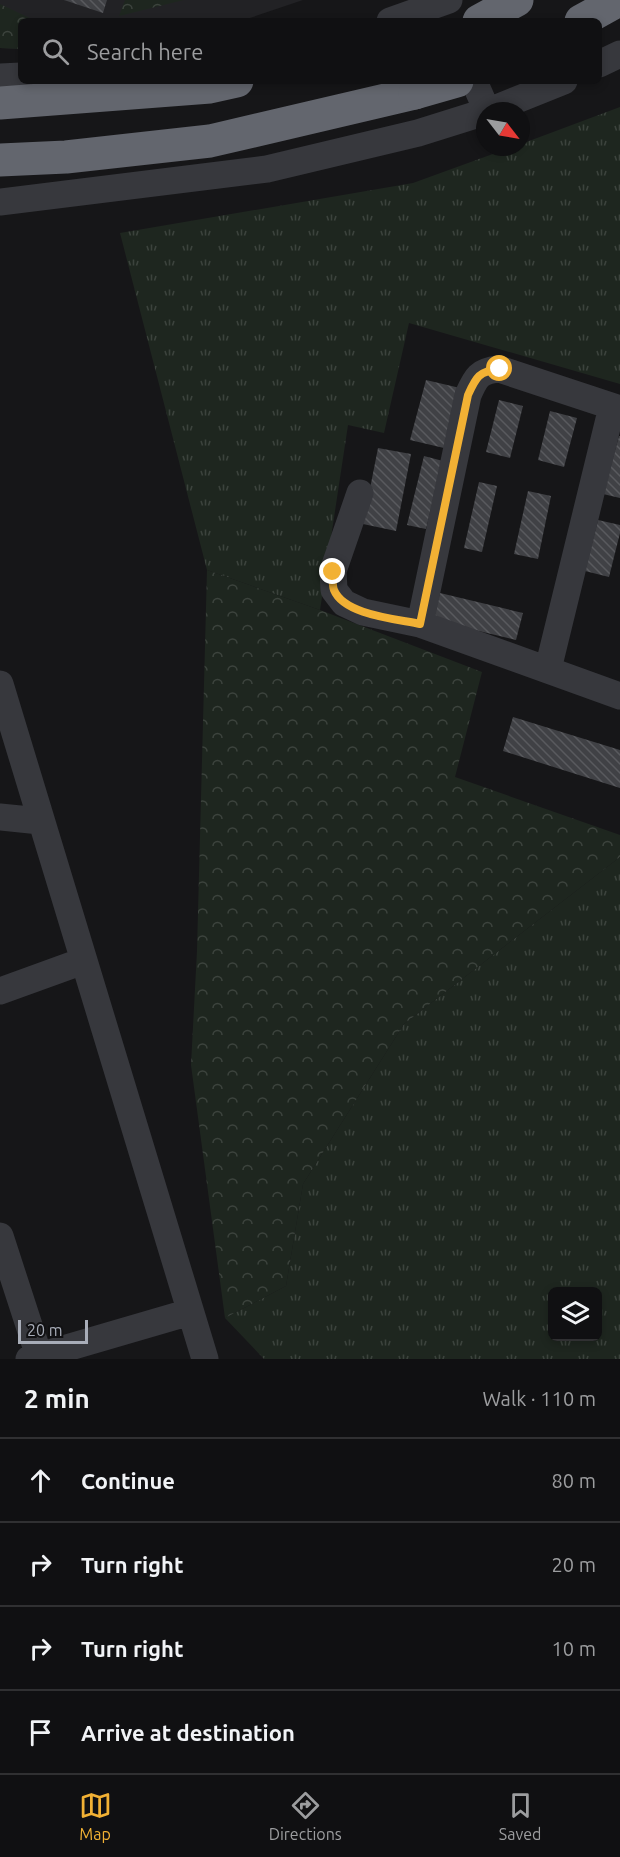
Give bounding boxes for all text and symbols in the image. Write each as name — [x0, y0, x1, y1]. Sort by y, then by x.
search box — [18, 18, 602, 84]
icon: search — [39, 35, 72, 68]
text: Search here — [87, 39, 203, 64]
north arrow — [476, 102, 530, 156]
route start — [486, 355, 512, 381]
route end — [319, 558, 345, 584]
map controls — [548, 1287, 602, 1341]
button: layers — [548, 1287, 602, 1341]
scale bar — [18, 1317, 88, 1344]
text: 20 m — [27, 1321, 63, 1339]
text: 2 min — [24, 1384, 90, 1413]
text: Walk · 110 m — [483, 1387, 596, 1410]
icon: ahead — [24, 1464, 57, 1497]
text: Continue — [81, 1468, 175, 1493]
text: 80 m — [552, 1469, 596, 1492]
icon: right — [24, 1548, 57, 1581]
text: Turn right — [81, 1552, 183, 1577]
text: 20 m — [552, 1553, 596, 1576]
icon: right — [24, 1632, 57, 1665]
text: Turn right — [81, 1636, 183, 1661]
text: 10 m — [552, 1637, 596, 1660]
icon: arrive — [24, 1716, 57, 1749]
text: Arrive at destination — [81, 1720, 295, 1745]
tab: Map — [79, 1789, 112, 1843]
tab: Directions — [269, 1789, 342, 1843]
tab: Saved — [499, 1789, 541, 1843]

